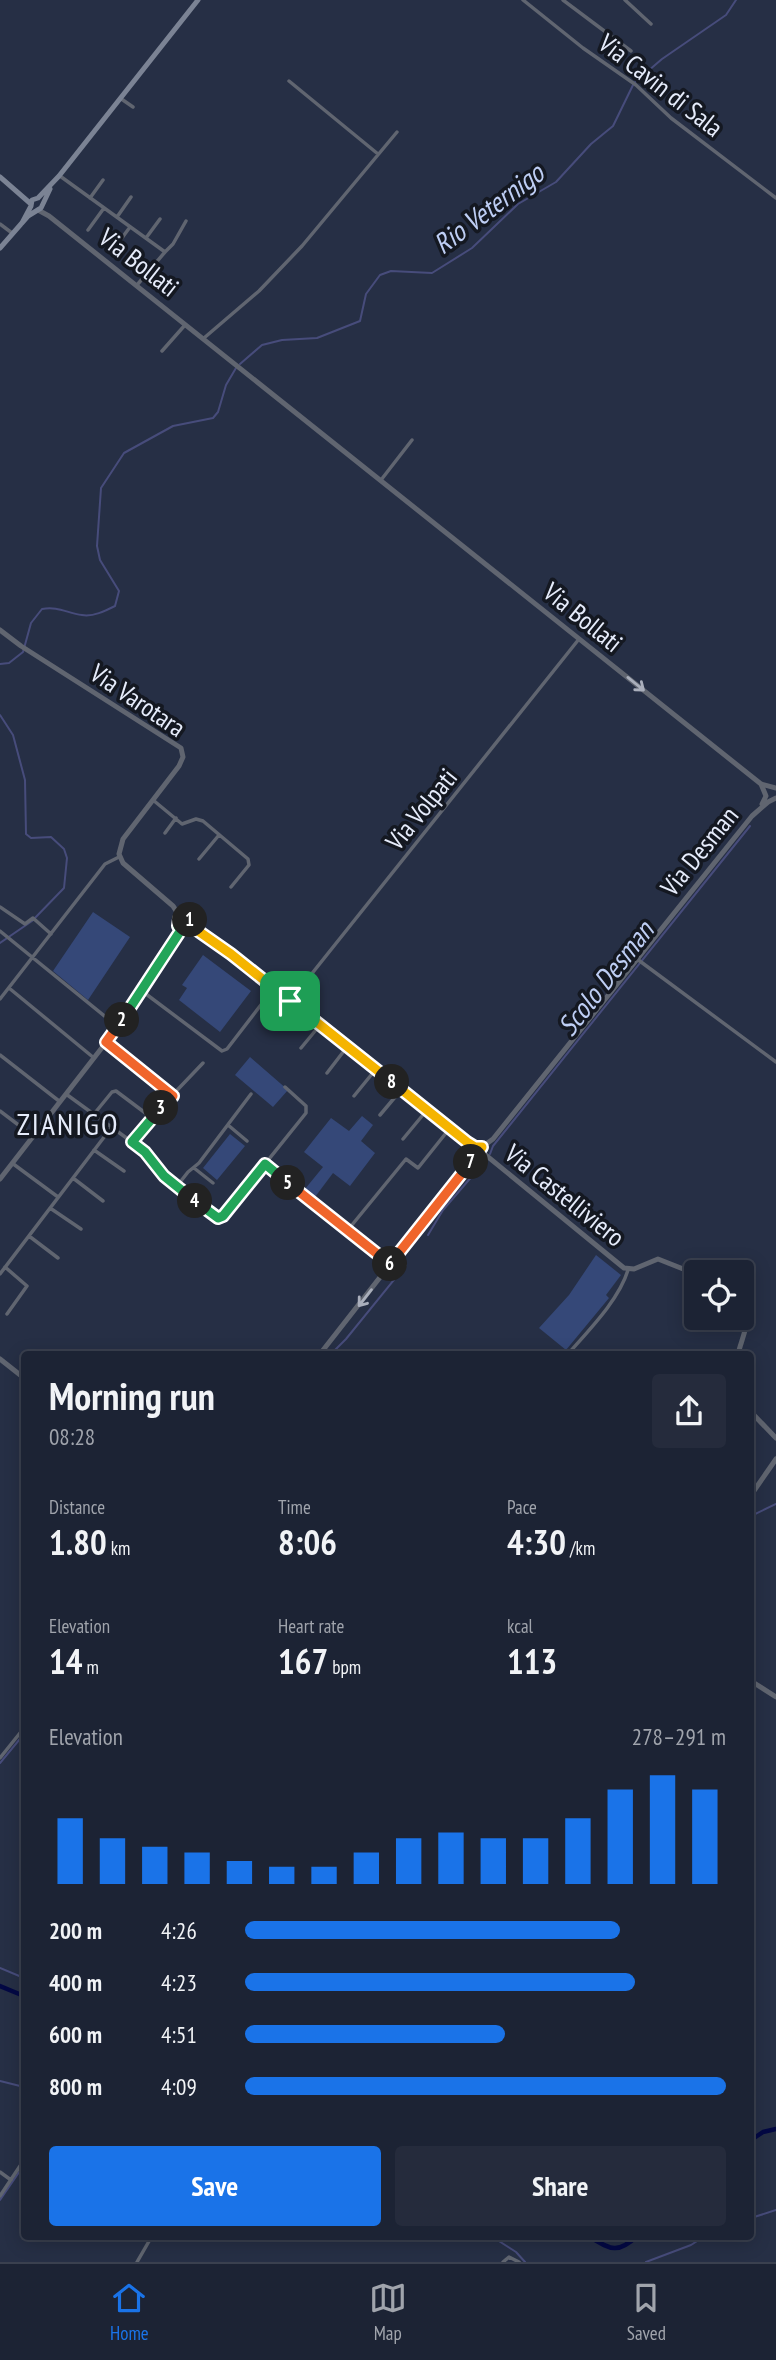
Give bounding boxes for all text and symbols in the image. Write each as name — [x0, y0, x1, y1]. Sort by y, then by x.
street label: Via Cavin di Sala — [591, 26, 730, 144]
water label: Rio Veternigo — [425, 153, 552, 262]
street label: Via Bollati — [92, 220, 186, 303]
street label: Via Bollati — [536, 574, 629, 659]
street label: Via Varotara — [83, 656, 192, 744]
one-way arrow — [626, 676, 644, 691]
street label: Via Volpati — [377, 761, 464, 857]
street label: Via Desman — [652, 800, 745, 903]
pin: 1 — [172, 902, 208, 937]
text: 1 — [185, 907, 194, 931]
water label: Scolo Desman — [549, 912, 662, 1043]
pin — [260, 971, 320, 1031]
icon: arrive — [271, 982, 309, 1020]
pin: 2 — [104, 1002, 140, 1038]
text: 2 — [117, 1007, 126, 1031]
pin: 8 — [374, 1064, 410, 1100]
text: 8 — [387, 1069, 396, 1093]
pin: 3 — [144, 1090, 178, 1126]
text: 3 — [156, 1095, 165, 1119]
district label: ZIANIGO — [17, 1104, 119, 1143]
street label: Via Castelliviero — [498, 1136, 632, 1253]
pin: 7 — [454, 1144, 489, 1180]
text: 7 — [466, 1149, 475, 1173]
pin: 5 — [270, 1166, 306, 1200]
text: 5 — [283, 1170, 292, 1194]
pin: 4 — [178, 1184, 212, 1218]
text: 4 — [190, 1188, 199, 1212]
pin: 6 — [372, 1246, 408, 1282]
text: 6 — [385, 1251, 394, 1275]
map controls — [684, 1260, 754, 1330]
button: locate — [684, 1260, 754, 1330]
one-way arrow — [358, 1288, 373, 1306]
text: Morning run — [49, 1371, 215, 1420]
button: share — [652, 1374, 726, 1448]
text: 08:28 — [49, 1422, 95, 1451]
text: Distance — [49, 1495, 105, 1519]
text: Time — [278, 1495, 311, 1519]
text: Pace — [507, 1495, 537, 1519]
text: 1.80 — [49, 1519, 107, 1565]
text: 8:06 — [278, 1519, 337, 1565]
text: 4:30 — [507, 1519, 566, 1565]
text: km — [107, 1536, 130, 1560]
text: /km — [566, 1536, 595, 1560]
text: Elevation — [49, 1614, 110, 1638]
text: Heart rate — [278, 1614, 344, 1638]
text: kcal — [507, 1614, 533, 1638]
text: 14 — [49, 1638, 82, 1684]
text: 167 — [278, 1638, 328, 1684]
text: 113 — [507, 1638, 557, 1684]
text: m — [82, 1655, 99, 1679]
text: bpm — [328, 1655, 361, 1679]
text: Elevation — [49, 1722, 123, 1751]
text: 278–291 m — [632, 1722, 726, 1751]
text: 200 m — [49, 1916, 102, 1945]
text: 4:26 — [161, 1916, 197, 1945]
text: 400 m — [49, 1968, 102, 1997]
text: 4:23 — [161, 1968, 197, 1997]
text: 600 m — [49, 2020, 102, 2049]
text: 4:51 — [161, 2020, 197, 2049]
text: 800 m — [49, 2072, 102, 2101]
text: 4:09 — [161, 2072, 197, 2101]
button: Save — [49, 2146, 381, 2226]
button: Share — [395, 2146, 726, 2226]
tab: Home — [110, 2279, 149, 2345]
tab: Map — [369, 2279, 407, 2345]
tab: Saved — [627, 2279, 666, 2345]

